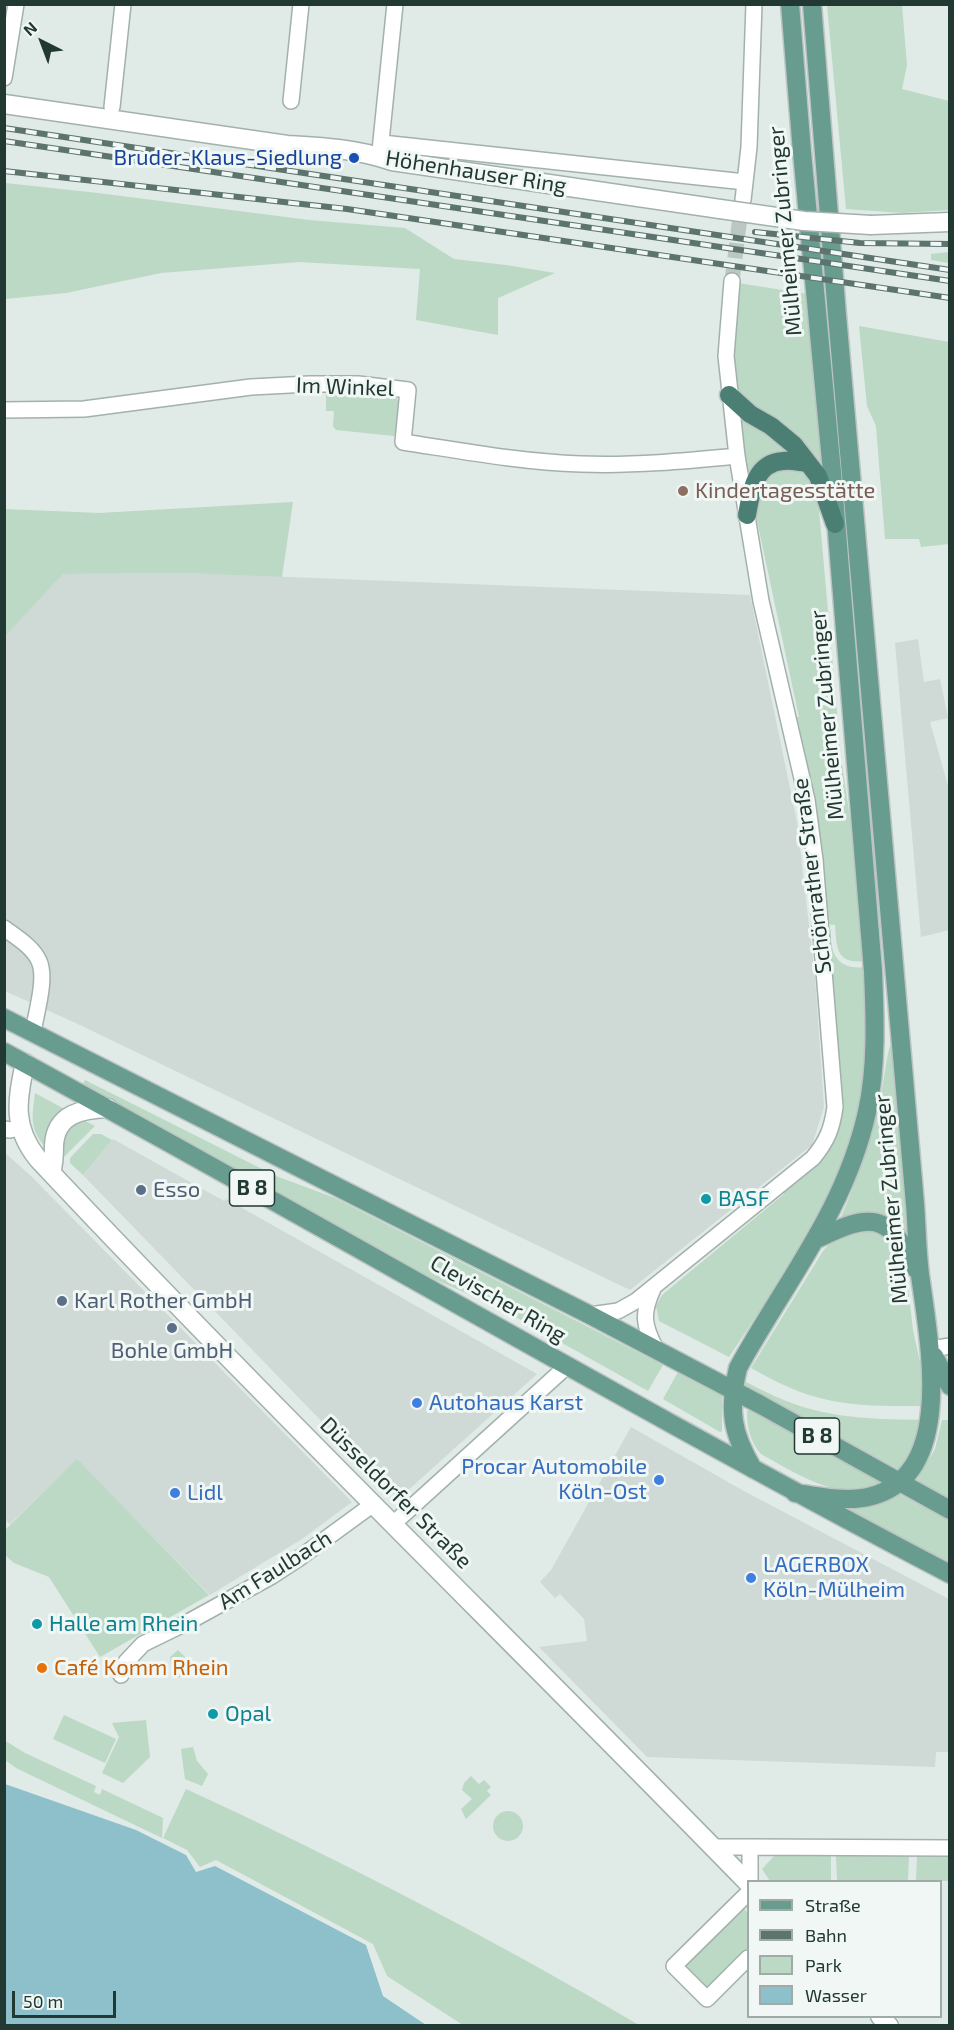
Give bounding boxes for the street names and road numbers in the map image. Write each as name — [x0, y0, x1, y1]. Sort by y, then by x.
street label: Mülheimer Zubringer — [763, 125, 807, 337]
street label: Höhenhauser Ring — [384, 145, 568, 199]
street label: Im Winkel — [295, 372, 395, 402]
street label: Mülheimer Zubringer — [805, 609, 849, 821]
street label: Schönrather Straße — [787, 777, 837, 975]
street label: Mülheimer Zubringer — [869, 1093, 913, 1305]
road number: B 8 — [230, 1170, 274, 1206]
street label: Clevischer Ring — [425, 1249, 571, 1349]
street label: Düsseldorfer Straße — [315, 1412, 477, 1574]
road number: B 8 — [794, 1418, 840, 1454]
street label: Am Faulbach — [214, 1525, 336, 1615]

